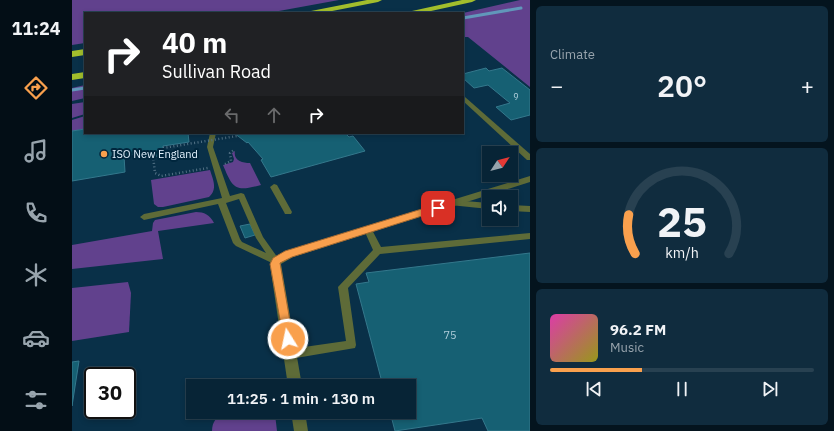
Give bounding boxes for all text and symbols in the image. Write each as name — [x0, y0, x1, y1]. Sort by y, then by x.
text: 11:24 — [11, 17, 61, 40]
text: 40 m — [162, 24, 227, 61]
icon: right — [96, 28, 148, 80]
text: Climate — [550, 46, 595, 63]
text: Sullivan Road — [162, 60, 271, 83]
text: 20° — [657, 66, 707, 105]
text: − — [550, 71, 563, 100]
text: + — [801, 71, 814, 100]
icon: directions — [22, 74, 50, 102]
house number: 9 — [513, 91, 519, 102]
icon: left — [221, 104, 243, 126]
icon: ahead — [263, 104, 285, 126]
icon: right — [305, 104, 327, 126]
icon: music — [22, 137, 50, 165]
north arrow — [482, 146, 518, 182]
map controls — [482, 146, 518, 226]
place label: ISO New England — [112, 147, 198, 161]
marker: ISO New England — [99, 149, 109, 159]
button: sound — [482, 190, 518, 226]
pin — [421, 191, 455, 225]
text: 25 — [657, 193, 707, 247]
icon: arrive — [427, 197, 449, 219]
icon: phone — [22, 199, 50, 227]
text: km/h — [665, 242, 699, 261]
icon: climate — [22, 261, 50, 289]
position arrow — [267, 318, 309, 360]
text: 96.2 FM — [610, 320, 666, 339]
icon: car — [22, 324, 50, 352]
house number: 75 — [443, 328, 457, 342]
text: Music — [610, 339, 644, 356]
speed limit sign: 30 — [84, 367, 136, 419]
icon: previous — [583, 378, 605, 400]
icon: pause — [671, 378, 693, 400]
icon: next — [759, 378, 781, 400]
icon: filters — [22, 386, 50, 414]
text: 11:25 · 1 min · 130 m — [227, 389, 375, 408]

